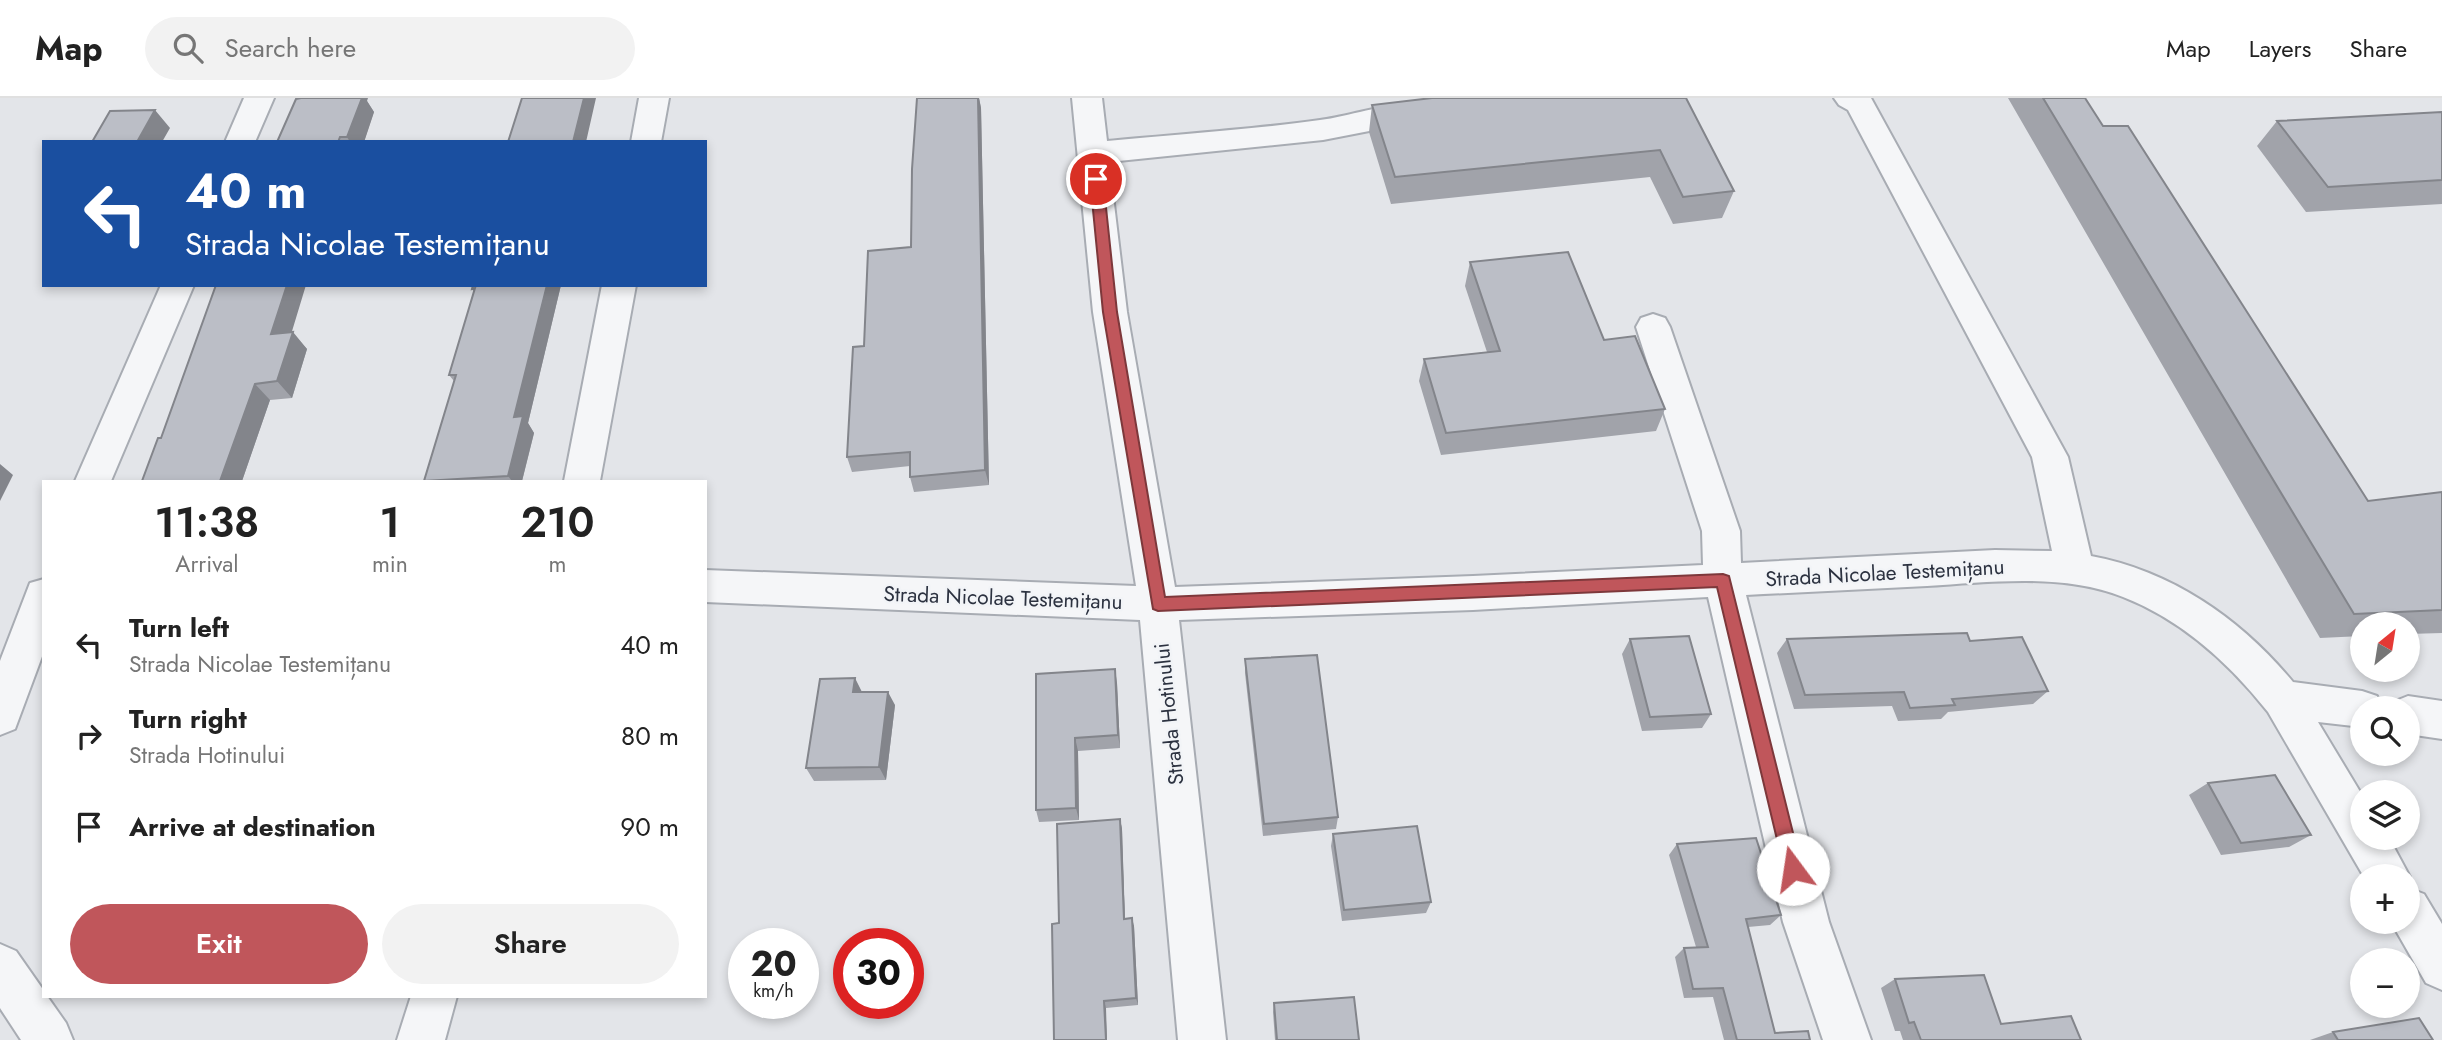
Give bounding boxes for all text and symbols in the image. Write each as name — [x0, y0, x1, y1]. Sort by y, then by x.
search box — [145, 17, 635, 80]
text: Map — [35, 25, 103, 72]
icon: search — [169, 29, 207, 67]
text: Search here — [225, 29, 356, 67]
text: Map — [2166, 31, 2211, 66]
text: Layers — [2249, 31, 2311, 66]
text: Share — [2349, 31, 2407, 66]
pin — [1066, 149, 1126, 209]
text: 40 m — [185, 156, 307, 226]
icon: arrive — [1077, 160, 1115, 198]
icon: left — [70, 168, 161, 259]
text: Strada Nicolae Testemițanu — [185, 221, 550, 267]
text: 11:38 — [155, 492, 259, 553]
text: 1 — [380, 492, 400, 553]
text: 210 — [520, 492, 594, 553]
text: Arrival — [175, 547, 239, 581]
text: min — [372, 547, 408, 581]
text: m — [548, 547, 566, 581]
street label: Strada Nicolae Testemițanu — [1765, 552, 2005, 594]
street label: Strada Nicolae Testemițanu — [883, 579, 1123, 617]
text: Turn left — [129, 609, 229, 647]
north arrow — [2350, 612, 2420, 682]
map controls — [2350, 612, 2420, 1018]
icon: left — [70, 626, 108, 664]
text: 40 m — [620, 626, 679, 664]
street label: Strada Hotinului — [1147, 642, 1191, 786]
text: Strada Nicolae Testemițanu — [129, 647, 391, 681]
button: search — [2350, 696, 2420, 766]
text: Turn right — [129, 700, 247, 738]
icon: right — [70, 717, 108, 755]
text: 80 m — [621, 717, 679, 755]
text: Strada Hotinului — [129, 738, 285, 772]
button: layers — [2350, 780, 2420, 850]
icon: arrive — [70, 808, 108, 846]
text: Arrive at destination — [129, 808, 376, 846]
text: 90 m — [620, 808, 679, 846]
position arrow — [1756, 832, 1830, 906]
button: + — [2350, 864, 2420, 934]
button: Exit — [70, 904, 368, 984]
button: Share — [382, 904, 679, 984]
speed limit sign: 30 — [833, 928, 924, 1019]
text: 20 — [750, 939, 797, 989]
button: − — [2350, 948, 2420, 1018]
text: km/h — [753, 978, 794, 1004]

